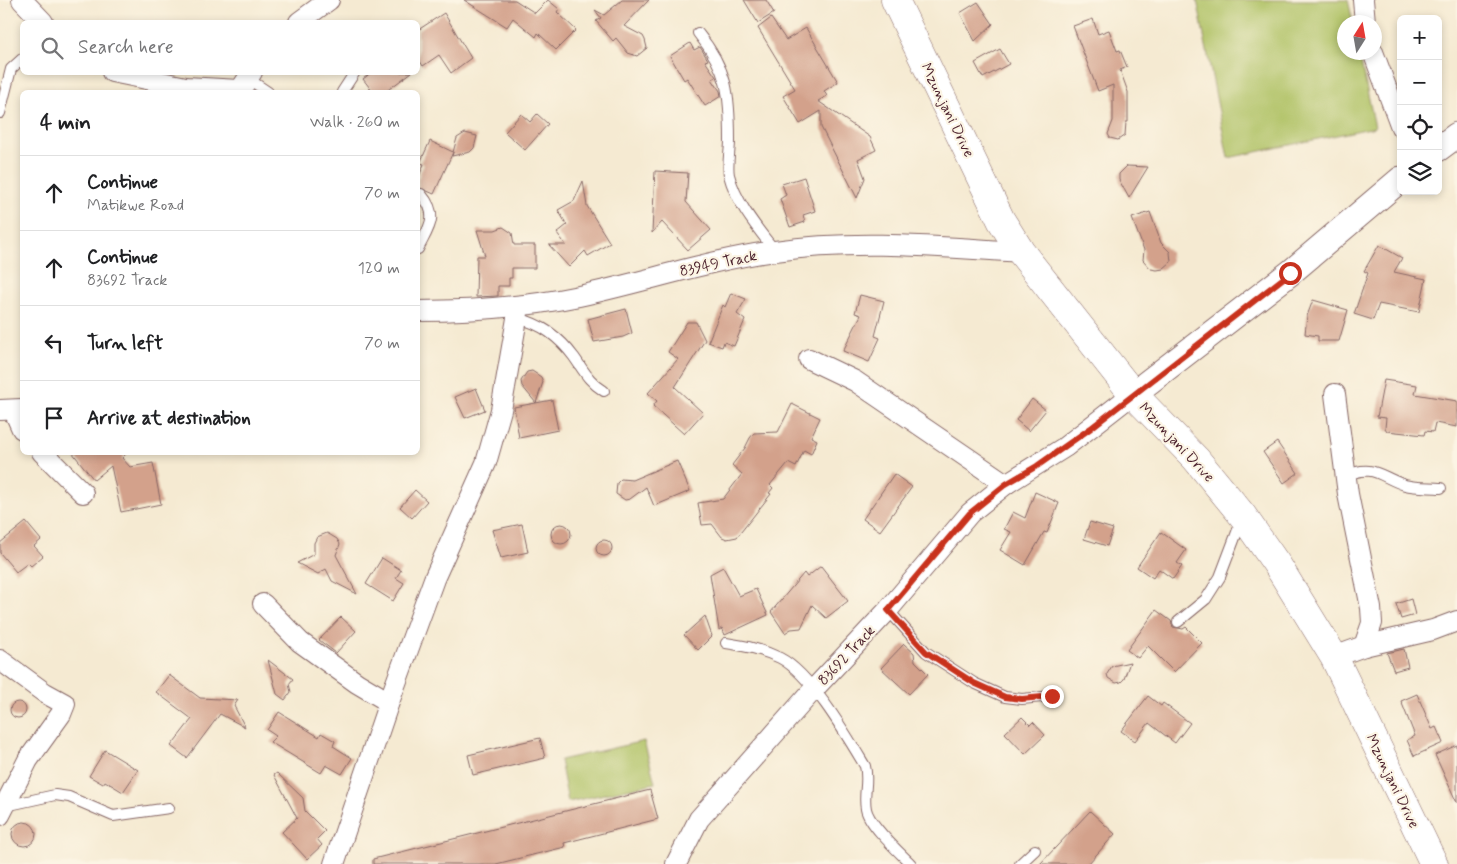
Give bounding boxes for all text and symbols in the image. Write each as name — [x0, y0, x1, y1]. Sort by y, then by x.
north arrow — [1337, 15, 1382, 60]
map controls — [1397, 15, 1442, 195]
button: + — [1397, 15, 1442, 60]
search box — [20, 20, 420, 75]
icon: search — [38, 34, 66, 62]
text: Search here — [78, 35, 174, 60]
street label: Mzunjani Drive — [916, 60, 979, 161]
button: − — [1397, 60, 1442, 105]
button: locate — [1397, 105, 1442, 150]
text: 4 min — [40, 109, 91, 137]
text: Walk · 260 m — [310, 112, 400, 133]
button: layers — [1397, 150, 1442, 195]
text: Continue — [87, 170, 158, 195]
icon: ahead — [40, 179, 68, 207]
text: 70 m — [364, 183, 400, 204]
text: Matikwe Road — [87, 195, 184, 216]
text: Continue — [87, 245, 158, 270]
street label: 83949 Track — [678, 246, 759, 282]
icon: ahead — [40, 254, 68, 282]
text: 120 m — [358, 258, 400, 279]
route start — [1279, 262, 1302, 285]
text: 83692 Track — [87, 270, 167, 291]
icon: left — [40, 329, 68, 357]
text: Turn left — [87, 331, 163, 356]
text: 70 m — [364, 333, 400, 354]
street label: Mzunjani Drive — [1134, 398, 1219, 487]
icon: arrive — [40, 404, 68, 432]
text: Arrive at destination — [87, 406, 251, 431]
street label: 83692 Track — [814, 621, 880, 690]
route end — [1041, 685, 1064, 708]
street label: Mzunjani Drive — [1361, 731, 1424, 832]

